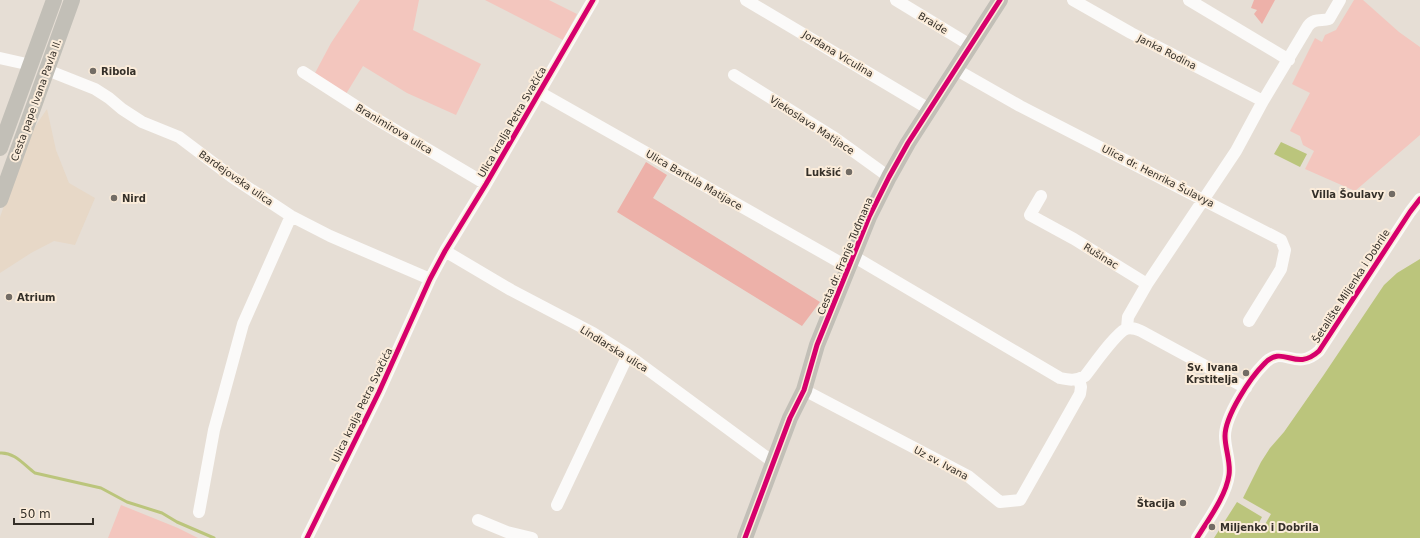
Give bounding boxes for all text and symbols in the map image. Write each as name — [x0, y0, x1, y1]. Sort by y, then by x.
street label: Braide — [916, 10, 950, 36]
street label: Jordana Viculina — [800, 28, 875, 79]
street label: Janka Rodina — [1135, 32, 1198, 72]
street label: Cesta pape Ivana Pavla II. — [9, 37, 63, 163]
street label: Ulica kralja Petra Svačića — [476, 65, 548, 179]
marker: Ribola — [88, 66, 98, 76]
place label: Ribola — [101, 66, 136, 77]
street label: Vjekoslava Matijace — [768, 94, 856, 156]
street label: Branimirova ulica — [354, 102, 434, 156]
street label: Ulica dr. Henrika Šulavya — [1100, 142, 1217, 209]
street label: Bardejovska ulica — [197, 148, 275, 208]
street label: Ulica Bartula Matijace — [644, 148, 744, 212]
place label: Lukšić — [806, 167, 841, 178]
marker: Lukšić — [844, 167, 854, 177]
place label: Villa Šoulavy — [1312, 188, 1384, 200]
marker: Villa Šoulavy — [1387, 189, 1397, 199]
marker: Nird — [109, 193, 119, 203]
place label: Nird — [122, 193, 146, 204]
street label: Cesta dr. Franje Tuđmana — [815, 195, 875, 317]
street label: Šetalište Miljenka i Dobrile — [1309, 227, 1392, 345]
street label: Rušinac — [1082, 241, 1120, 271]
marker: Atrium — [4, 292, 14, 302]
place label: Atrium — [17, 292, 55, 303]
street label: Lindlarska ulica — [578, 324, 650, 374]
street label: Ulica kralja Petra Svačića — [329, 346, 395, 464]
place label: Sv. Ivana Krstitelja — [1186, 362, 1238, 385]
marker: Sv. Ivana Krstitelja — [1241, 368, 1251, 378]
street label: Uz sv. Ivana — [912, 444, 970, 482]
place label: Štacija — [1137, 497, 1175, 509]
marker: Štacija — [1178, 498, 1188, 508]
scale bar — [14, 500, 93, 526]
text: 50 m — [20, 507, 51, 521]
marker: Miljenko i Dobrila — [1207, 522, 1217, 532]
place label: Miljenko i Dobrila — [1220, 522, 1319, 533]

